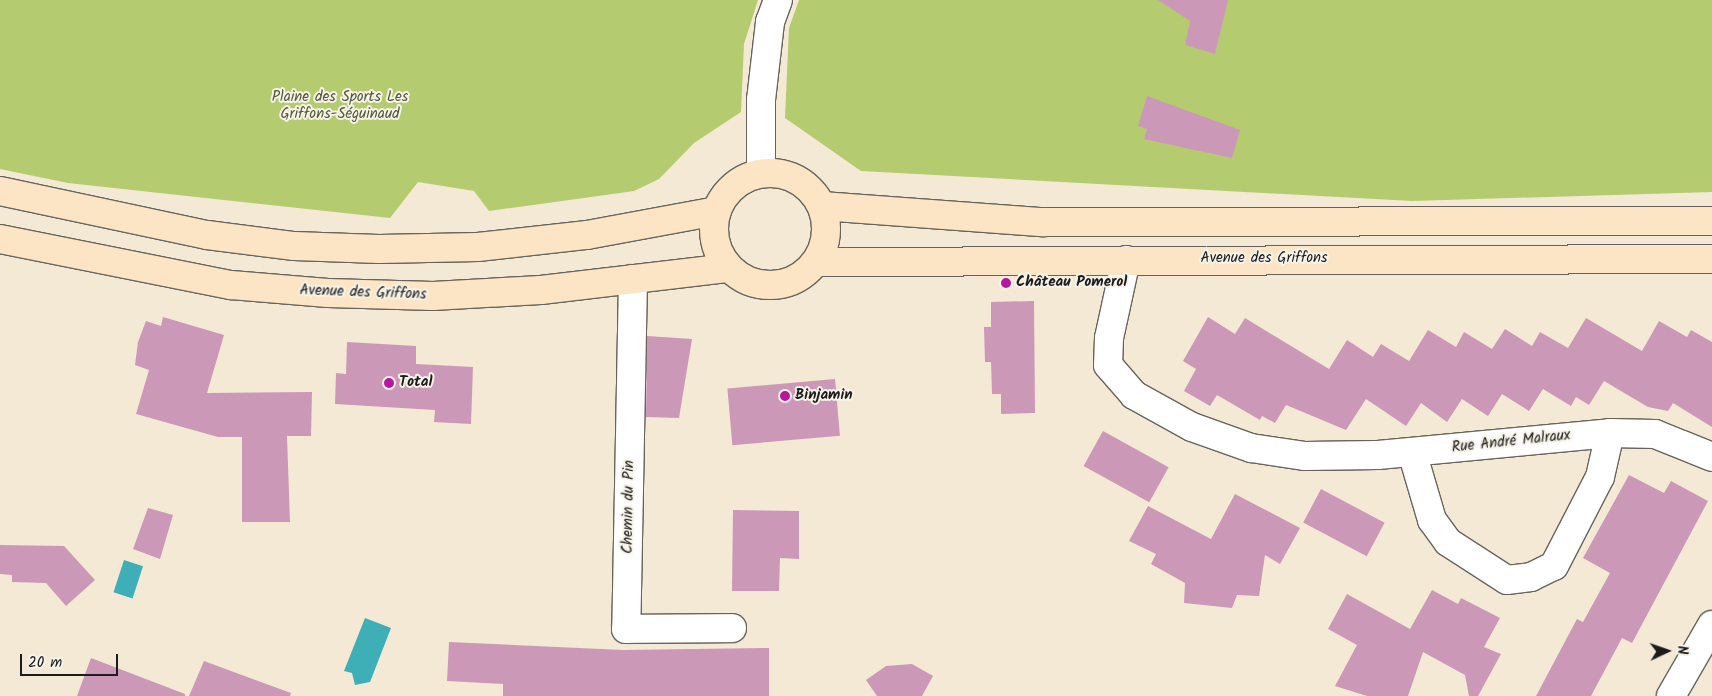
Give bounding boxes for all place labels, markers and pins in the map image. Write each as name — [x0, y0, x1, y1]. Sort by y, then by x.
place label: Château Pomerol — [1016, 274, 1127, 292]
marker: Château Pomerol — [1000, 277, 1012, 289]
place label: Total — [399, 374, 432, 392]
marker: Total — [383, 377, 395, 389]
place label: Binjamin — [795, 387, 853, 405]
marker: Binjamin — [779, 390, 791, 402]

